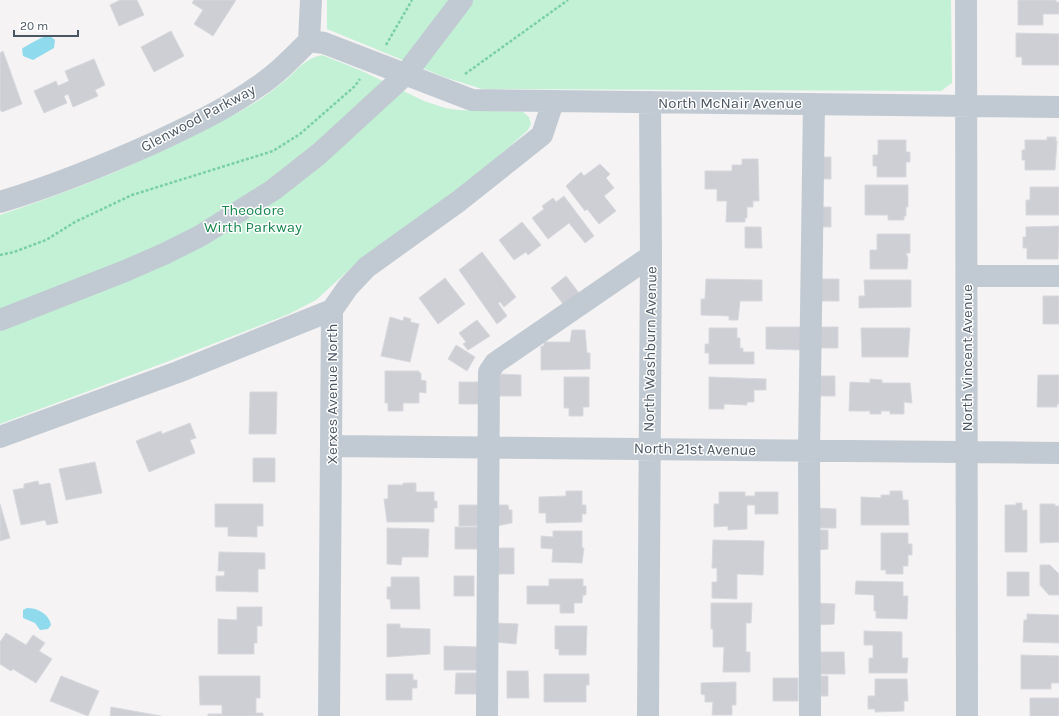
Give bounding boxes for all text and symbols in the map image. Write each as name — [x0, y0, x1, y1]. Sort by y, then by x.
scale bar — [14, 12, 78, 38]
text: 20 m — [20, 19, 48, 33]
street label: Glenwood Parkway — [138, 80, 258, 156]
street label: North McNair Avenue — [658, 94, 802, 112]
park label: Theodore Wirth Parkway — [204, 201, 302, 236]
street label: North Washburn Avenue — [640, 266, 660, 432]
street label: North Vincent Avenue — [958, 284, 976, 432]
street label: Xerxes Avenue North — [323, 323, 341, 465]
street label: North 21st Avenue — [634, 439, 756, 459]

